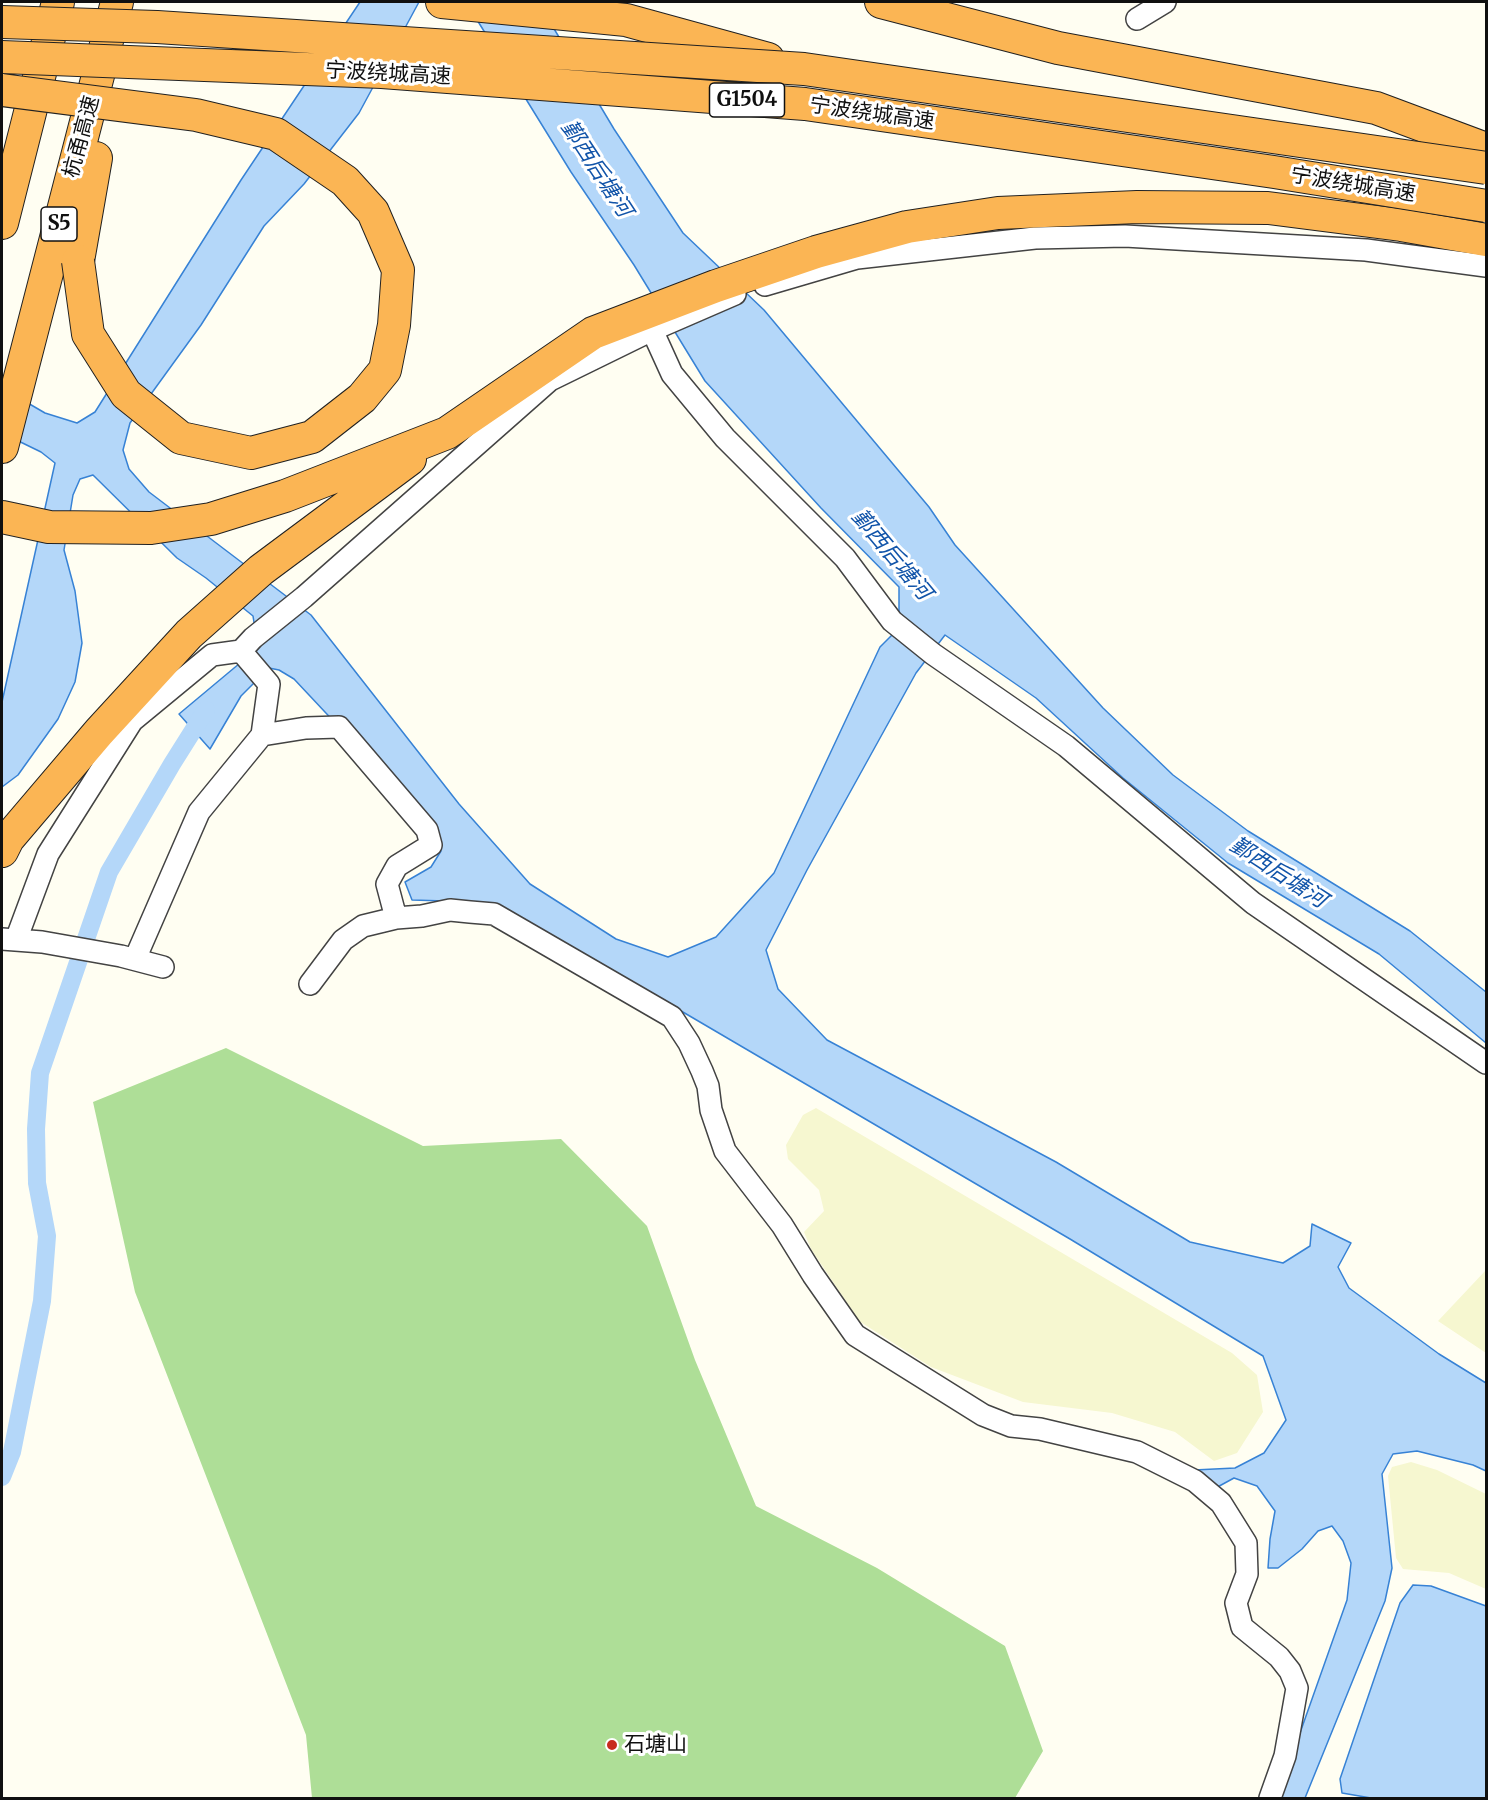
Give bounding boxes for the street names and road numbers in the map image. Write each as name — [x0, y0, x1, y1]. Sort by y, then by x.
street label: 宁波绕城高速 — [324, 58, 452, 90]
road number: G1504 — [710, 83, 784, 117]
street label: 杭甬高速 — [59, 93, 105, 181]
street label: 宁波绕城高速 — [808, 93, 936, 135]
street label: 宁波绕城高速 — [1289, 163, 1417, 207]
road number: S5 — [41, 207, 77, 241]

